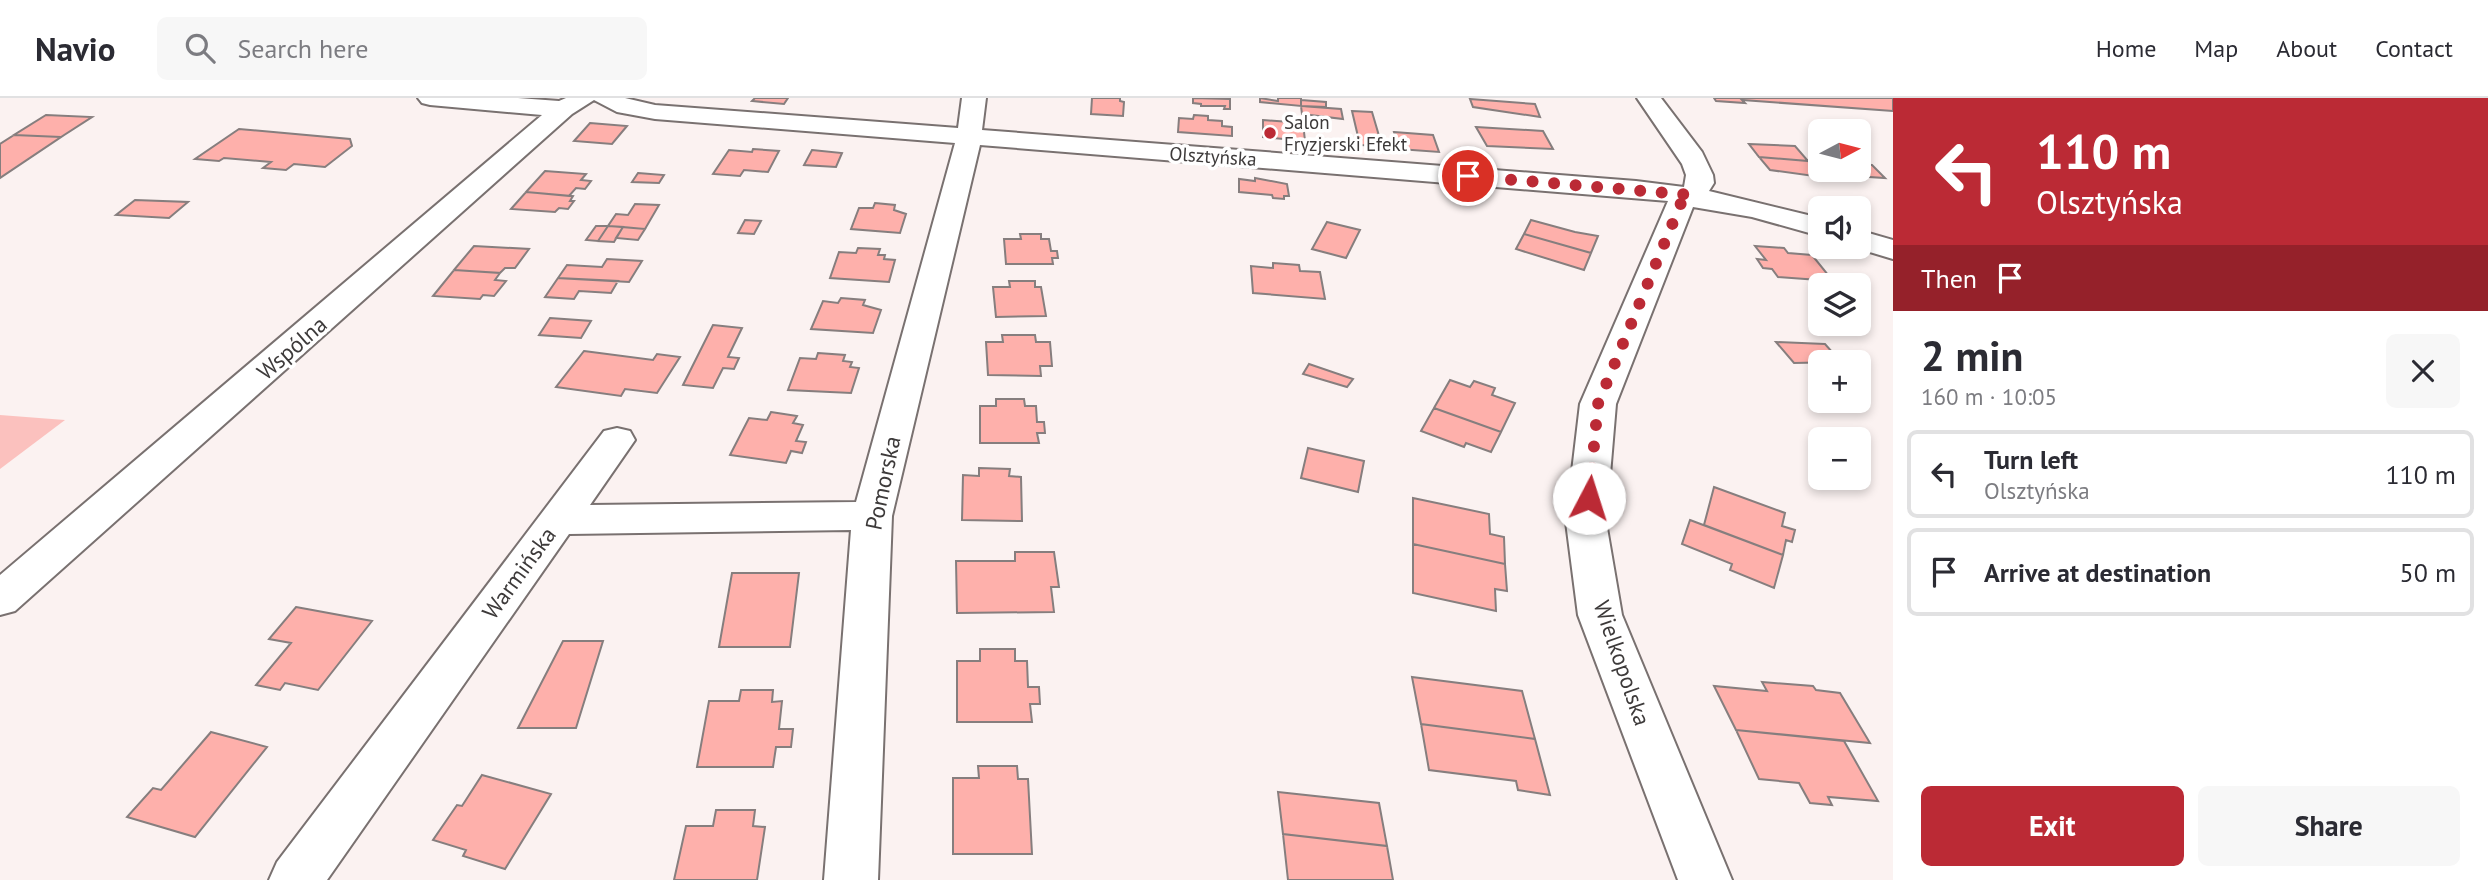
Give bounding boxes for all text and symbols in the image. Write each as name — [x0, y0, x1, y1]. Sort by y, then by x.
search box — [157, 17, 647, 80]
text: Navio — [35, 27, 115, 70]
icon: search — [181, 29, 219, 67]
text: Search here — [237, 32, 369, 65]
text: Home — [2096, 33, 2156, 64]
text: Map — [2194, 33, 2238, 64]
text: About — [2276, 33, 2337, 64]
text: Contact — [2375, 33, 2453, 64]
place label: Salon Fryzjerski Efekt — [1284, 110, 1408, 156]
north arrow — [1808, 119, 1871, 182]
map controls — [1808, 119, 1871, 490]
text: 110 m — [2036, 119, 2171, 183]
marker: Salon Fryzjerski Efekt — [1262, 125, 1278, 141]
icon: left — [1921, 126, 2012, 217]
street label: Olsztyńska — [1169, 141, 1257, 171]
pin — [1438, 146, 1498, 206]
icon: arrive — [1449, 157, 1487, 195]
text: Olsztyńska — [2036, 181, 2183, 223]
button: sound — [1808, 196, 1871, 259]
icon: arrive — [1991, 259, 2029, 297]
text: Then — [1921, 262, 1977, 295]
button: layers — [1808, 273, 1871, 336]
street label: Wspólna — [251, 309, 333, 386]
text: 2 min — [1921, 328, 2023, 383]
button: close — [2386, 334, 2460, 408]
button: + — [1808, 350, 1871, 413]
text: 160 m · 10:05 — [1921, 382, 2057, 411]
button: − — [1808, 427, 1871, 490]
street label: Pomorska — [858, 433, 907, 533]
text: Turn left — [1984, 443, 2078, 476]
icon: left — [1925, 455, 1963, 493]
text: 110 m — [2385, 458, 2456, 491]
position arrow — [1552, 461, 1626, 535]
text: Olsztyńska — [1984, 476, 2090, 505]
street label: Warmińska — [475, 521, 562, 624]
icon: arrive — [1925, 553, 1963, 591]
text: Arrive at destination — [1984, 556, 2211, 589]
text: 50 m — [2400, 556, 2456, 589]
street label: Wielkopolska — [1588, 597, 1657, 729]
button: Exit — [1921, 786, 2184, 866]
button: Share — [2198, 786, 2460, 866]

